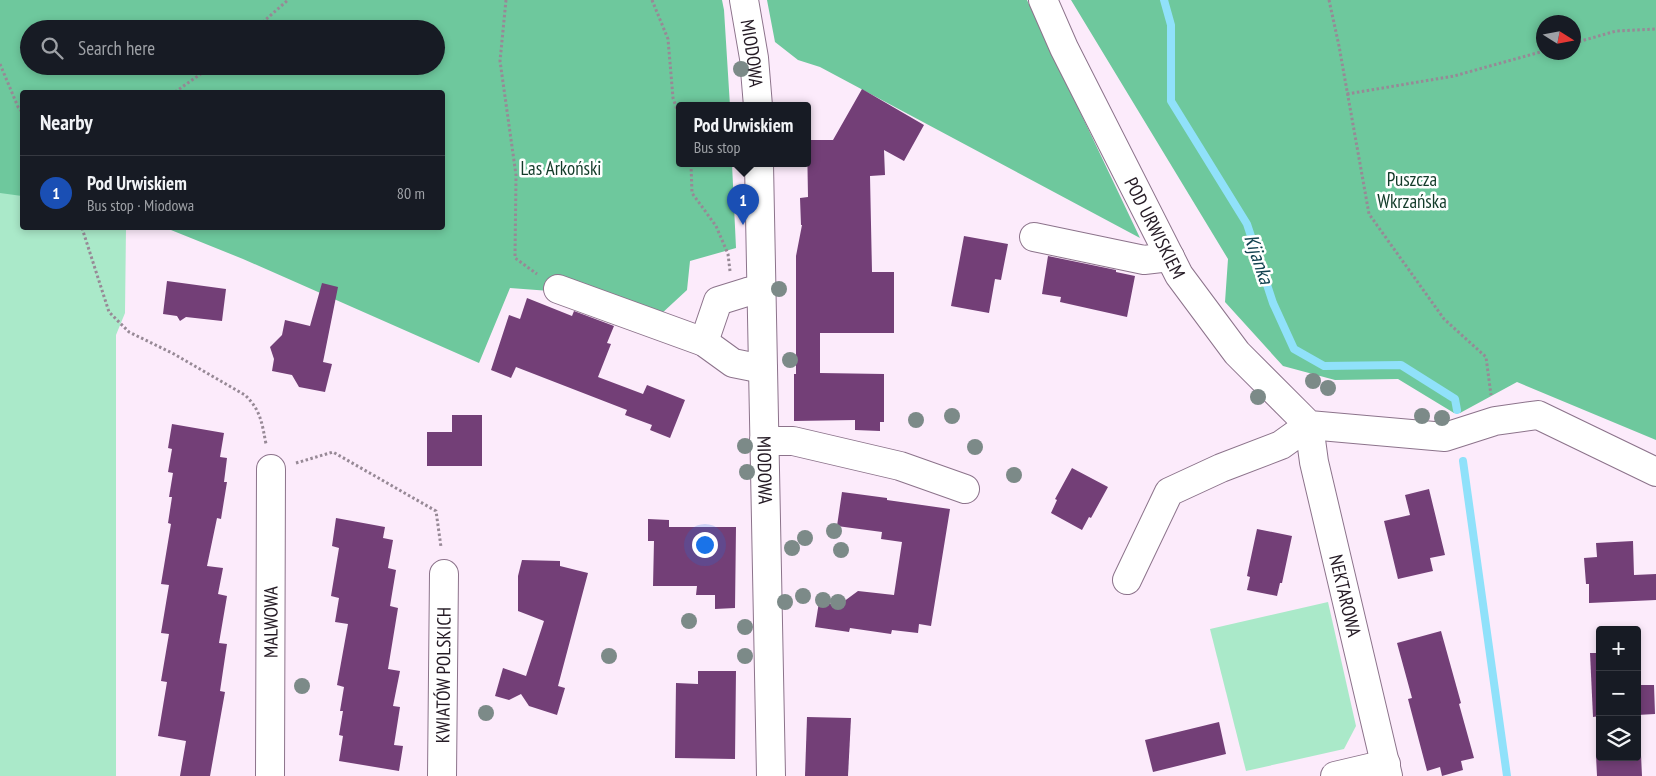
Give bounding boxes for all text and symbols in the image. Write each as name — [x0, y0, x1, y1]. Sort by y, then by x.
north arrow — [1536, 15, 1581, 60]
street label: MIODOWA — [736, 17, 768, 88]
search box — [20, 20, 445, 75]
icon: search — [38, 34, 66, 62]
text: Search here — [78, 36, 155, 60]
popup — [676, 102, 811, 167]
text: Nearby — [40, 109, 93, 136]
text: Pod Urwiskiem — [694, 113, 793, 137]
text: Bus stop — [694, 137, 740, 157]
park label: Las Arkoński — [521, 156, 602, 180]
park label: Puszcza Wkrzańska — [1377, 167, 1447, 213]
text: Pod Urwiskiem — [87, 171, 187, 195]
street label: POD URWISKIEM — [1119, 173, 1191, 283]
text: 1 — [52, 183, 60, 203]
text: 80 m — [397, 183, 425, 203]
pin: 1 — [727, 184, 759, 225]
text: Bus stop · Miodowa — [87, 195, 194, 215]
water label: Kijanka — [1238, 231, 1280, 288]
street label: MIODOWA — [752, 436, 778, 504]
your location — [692, 532, 718, 558]
street label: NEKTAROWA — [1324, 552, 1367, 639]
street label: MALWOWA — [258, 586, 283, 658]
street label: KWIATÓW POLSKICH — [430, 607, 456, 743]
map controls — [1596, 626, 1641, 761]
button: + — [1596, 626, 1641, 671]
button: − — [1596, 671, 1641, 716]
button: layers — [1596, 716, 1641, 761]

